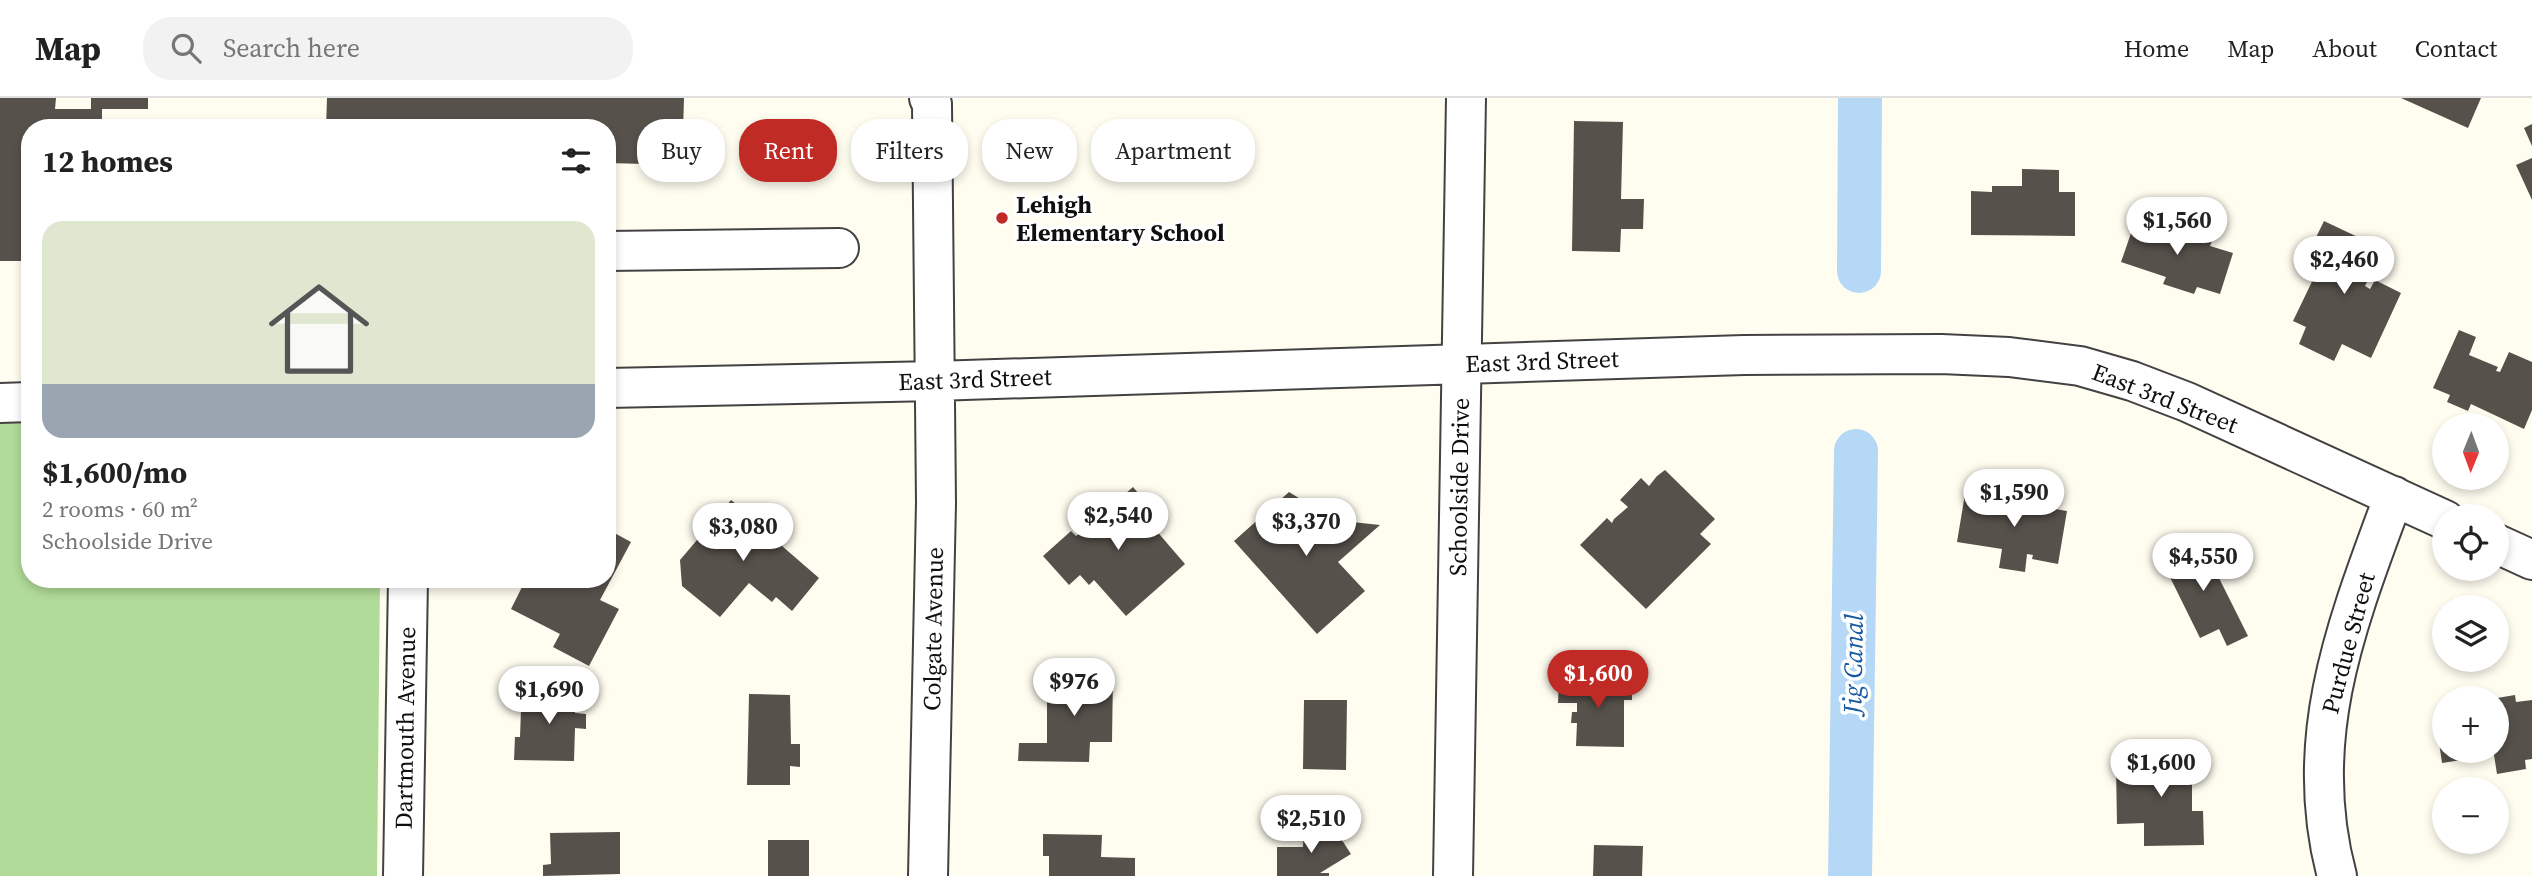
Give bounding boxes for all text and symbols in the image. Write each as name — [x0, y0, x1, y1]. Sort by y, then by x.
search box — [143, 17, 633, 80]
text: Map — [35, 26, 101, 71]
icon: search — [167, 29, 205, 67]
text: Search here — [223, 30, 360, 66]
text: Home — [2124, 32, 2189, 65]
text: Map — [2227, 32, 2274, 65]
text: About — [2312, 32, 2377, 65]
text: Contact — [2415, 32, 2497, 65]
chip: Buy — [637, 119, 725, 182]
chip: Rent — [739, 119, 837, 182]
chip: Filters — [851, 119, 968, 182]
chip: New — [982, 119, 1077, 182]
chip: Apartment — [1091, 119, 1255, 182]
text: 12 homes — [42, 141, 173, 182]
icon: filters — [557, 142, 595, 180]
place label: Lehigh Elementary School — [1016, 188, 1225, 249]
pin: $1,560 — [2120, 198, 2234, 257]
text: $1,560 — [2142, 204, 2212, 236]
marker: Lehigh Elementary School — [994, 210, 1010, 226]
pin: $2,460 — [2287, 236, 2401, 296]
text: $2,460 — [2309, 243, 2379, 275]
icon: home — [256, 266, 382, 392]
street label: East 3rd Street — [1465, 342, 1620, 380]
street label: East 3rd Street — [2087, 355, 2243, 441]
street label: East 3rd Street — [898, 360, 1053, 398]
street label: Schoolside Drive — [1441, 398, 1477, 576]
north arrow — [2432, 413, 2510, 490]
map controls — [2432, 413, 2509, 854]
text: $1,600/mo — [42, 452, 187, 493]
pin: $1,590 — [1957, 470, 2071, 529]
text: $1,590 — [1979, 476, 2049, 508]
pin: $2,540 — [1061, 492, 1175, 552]
text: 2 rooms · 60 m² — [42, 493, 198, 525]
pin: $3,370 — [1249, 498, 1363, 558]
text: $2,540 — [1083, 499, 1153, 531]
pin: $3,080 — [686, 504, 800, 563]
button: locate — [2432, 504, 2509, 581]
text: $3,370 — [1271, 505, 1341, 537]
text: $3,080 — [708, 510, 778, 542]
text: Schoolside Drive — [42, 525, 213, 557]
pin: $4,550 — [2146, 533, 2260, 593]
text: $4,550 — [2168, 540, 2238, 572]
street label: Colgate Avenue — [915, 547, 951, 711]
street label: Purdue Street — [2313, 568, 2383, 717]
button: layers — [2432, 595, 2509, 672]
water label: Jig Canal — [1834, 613, 1872, 717]
street label: Dartmouth Avenue — [387, 626, 423, 830]
pin: $1,600 — [1541, 650, 1655, 710]
text: $1,600 — [1563, 657, 1633, 689]
pin: $976 — [1033, 658, 1115, 718]
text: $976 — [1049, 665, 1099, 697]
pin: $1,690 — [492, 666, 606, 726]
text: $1,690 — [514, 673, 584, 705]
button: + — [2432, 686, 2509, 763]
pin: $1,600 — [2104, 740, 2218, 799]
text: $1,600 — [2126, 746, 2196, 778]
button: − — [2432, 777, 2509, 854]
pin: $2,510 — [1254, 796, 1368, 855]
text: $2,510 — [1276, 802, 1346, 834]

